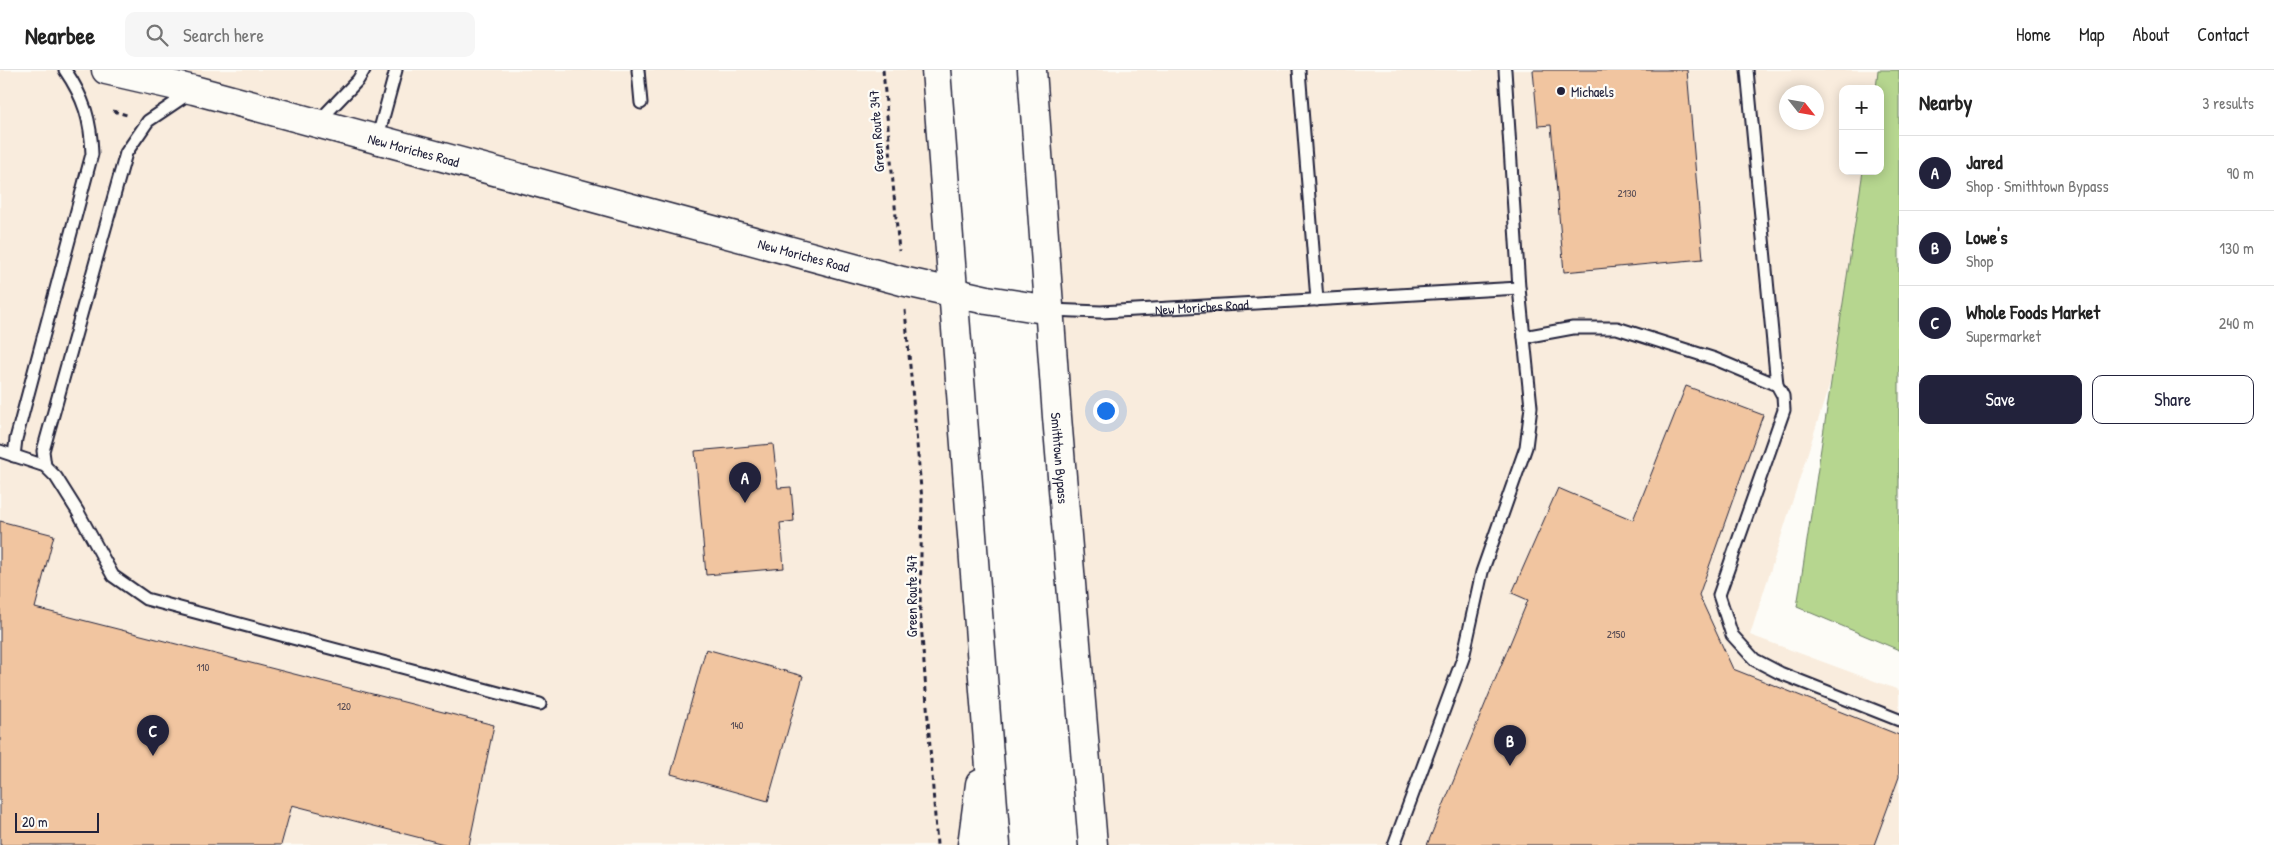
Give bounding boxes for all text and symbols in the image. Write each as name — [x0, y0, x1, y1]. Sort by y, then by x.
search box — [125, 12, 475, 57]
text: Nearbee — [25, 19, 95, 51]
icon: search — [143, 21, 171, 49]
text: Search here — [183, 22, 264, 48]
text: Home — [2016, 22, 2051, 47]
text: Map — [2079, 22, 2104, 47]
text: About — [2132, 22, 2169, 47]
text: Contact — [2197, 22, 2249, 47]
place label: Michaels — [1571, 82, 1614, 101]
marker: Michaels — [1555, 85, 1567, 97]
north arrow — [1779, 85, 1824, 130]
map controls — [1839, 85, 1884, 175]
button: + — [1839, 85, 1884, 130]
text: Nearby — [1919, 88, 1972, 117]
street label: Green Route 347 — [864, 89, 888, 173]
text: 3 results — [2202, 92, 2254, 114]
street label: New Moriches Road — [366, 128, 462, 171]
button: − — [1839, 130, 1884, 175]
text: Jared — [1966, 149, 2003, 175]
text: A — [1931, 162, 1939, 184]
text: 90 m — [2226, 162, 2254, 184]
text: Shop · Smithtown Bypass — [1966, 175, 2109, 197]
house number: 2130 — [1618, 186, 1637, 200]
text: Lowe's — [1966, 224, 2008, 250]
street label: New Moriches Road — [756, 233, 852, 276]
text: B — [1931, 237, 1939, 259]
text: 130 m — [2219, 237, 2254, 259]
text: Shop — [1966, 250, 1993, 272]
street label: New Moriches Road — [1154, 294, 1250, 318]
text: Whole Foods Market — [1966, 299, 2100, 325]
text: C — [1931, 312, 1939, 334]
text: 240 m — [2219, 312, 2254, 334]
text: Supermarket — [1966, 325, 2041, 347]
button: Save — [1919, 375, 2082, 424]
button: Share — [2092, 375, 2254, 424]
your location — [1093, 398, 1119, 424]
street label: Smithtown Bypass — [1047, 412, 1074, 504]
pin: A — [729, 462, 761, 503]
street label: Green Route 347 — [902, 555, 921, 637]
house number: 2150 — [1607, 627, 1625, 641]
house number: 110 — [197, 660, 210, 674]
house number: 120 — [337, 699, 351, 713]
pin: C — [137, 715, 169, 756]
house number: 140 — [730, 718, 744, 732]
pin: B — [1494, 725, 1526, 766]
scale bar — [15, 810, 99, 833]
text: 20 m — [22, 812, 48, 831]

